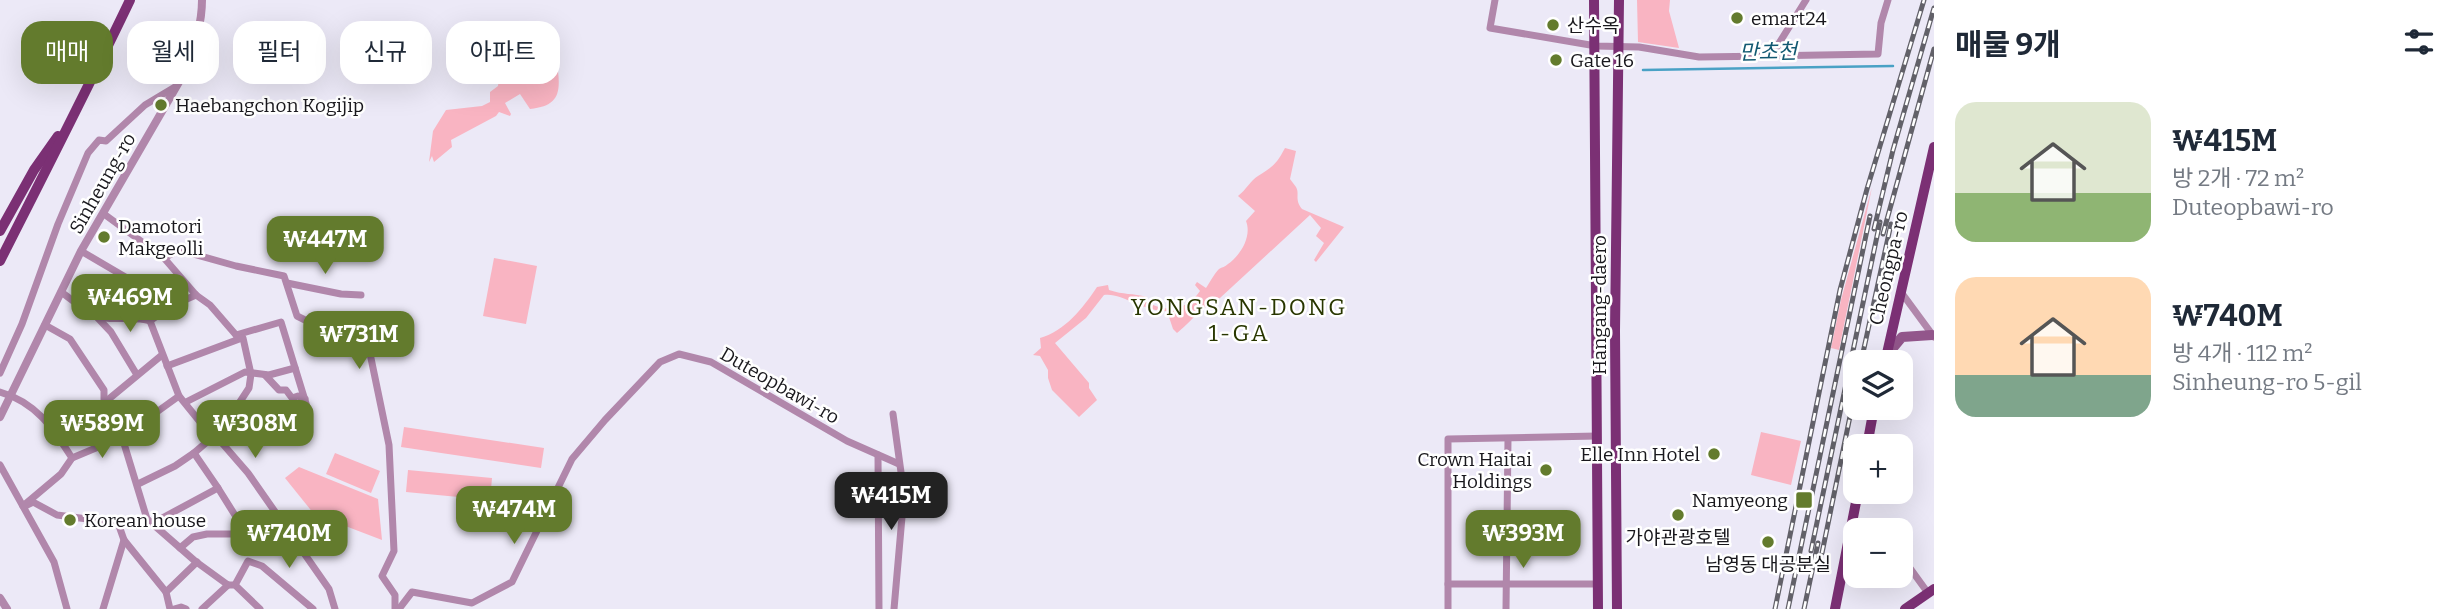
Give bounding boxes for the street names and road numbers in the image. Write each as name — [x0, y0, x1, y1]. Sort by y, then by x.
street label: Sinheung-ro — [64, 129, 141, 238]
street label: Cheongpa-ro — [1864, 209, 1913, 327]
street label: Hangang-daero — [1588, 235, 1611, 375]
street label: Duteopbawi-ro — [716, 342, 843, 429]

